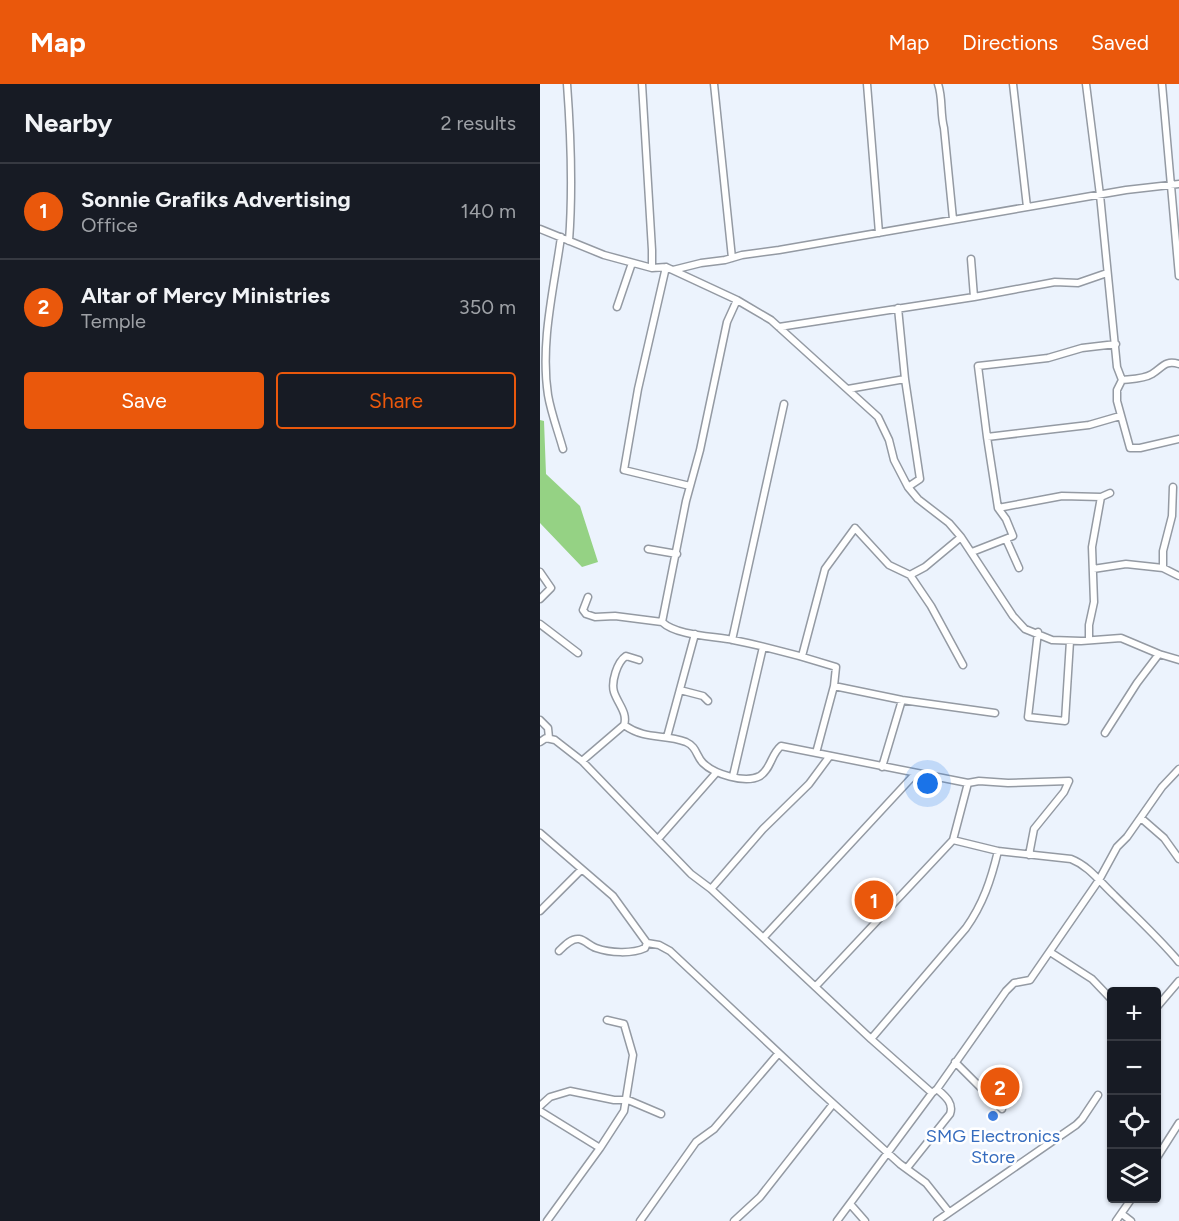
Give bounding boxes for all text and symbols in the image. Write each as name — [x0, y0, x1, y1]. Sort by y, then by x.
text: Map — [30, 25, 86, 59]
text: Map — [888, 30, 929, 55]
text: Directions — [962, 30, 1058, 55]
text: Saved — [1091, 30, 1149, 55]
text: Nearby — [24, 107, 112, 139]
text: 2 results — [440, 111, 516, 135]
text: Sonnie Grafiks Advertising — [81, 186, 351, 213]
text: 1 — [39, 199, 48, 223]
text: 140 m — [461, 199, 516, 223]
text: Office — [81, 213, 138, 237]
text: Altar of Mercy Ministries — [81, 282, 330, 309]
text: 2 — [38, 295, 49, 319]
text: 350 m — [459, 295, 516, 319]
text: Temple — [81, 309, 146, 333]
button: Save — [24, 372, 264, 429]
button: Share — [276, 372, 516, 429]
your location — [913, 769, 942, 798]
pin: 1 — [854, 878, 894, 922]
map controls — [1107, 987, 1161, 1203]
button: + — [1107, 987, 1161, 1041]
button: − — [1107, 1041, 1161, 1095]
pin: 2 — [980, 1064, 1020, 1110]
button: locate — [1107, 1095, 1161, 1149]
marker: SMG Electronics Store — [986, 1109, 1000, 1123]
place label: SMG Electronics Store — [926, 1125, 1060, 1168]
button: layers — [1107, 1149, 1161, 1203]

